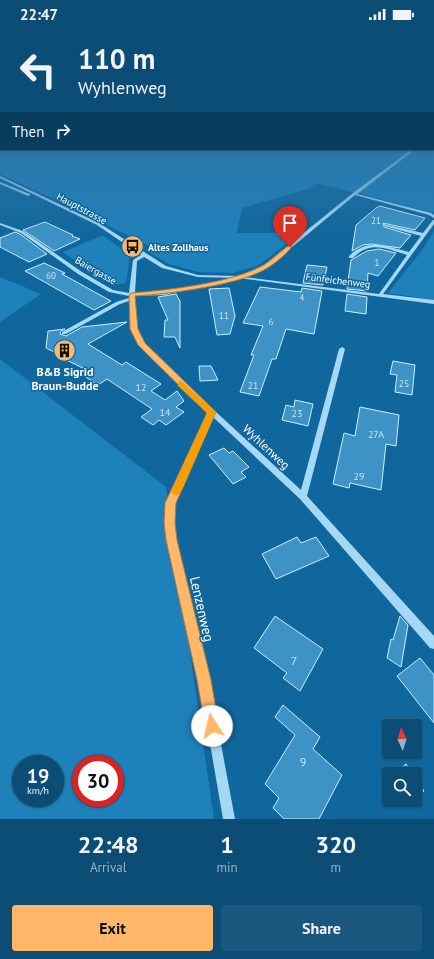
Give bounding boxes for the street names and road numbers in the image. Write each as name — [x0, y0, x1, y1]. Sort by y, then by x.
street label: Hauptstrasse — [54, 190, 109, 227]
street label: Baiergasse — [73, 253, 119, 288]
street label: Fünfeichenweg — [305, 270, 371, 291]
street label: Wyhlenweg — [240, 421, 293, 472]
street label: Lenzenweg — [186, 575, 218, 643]

